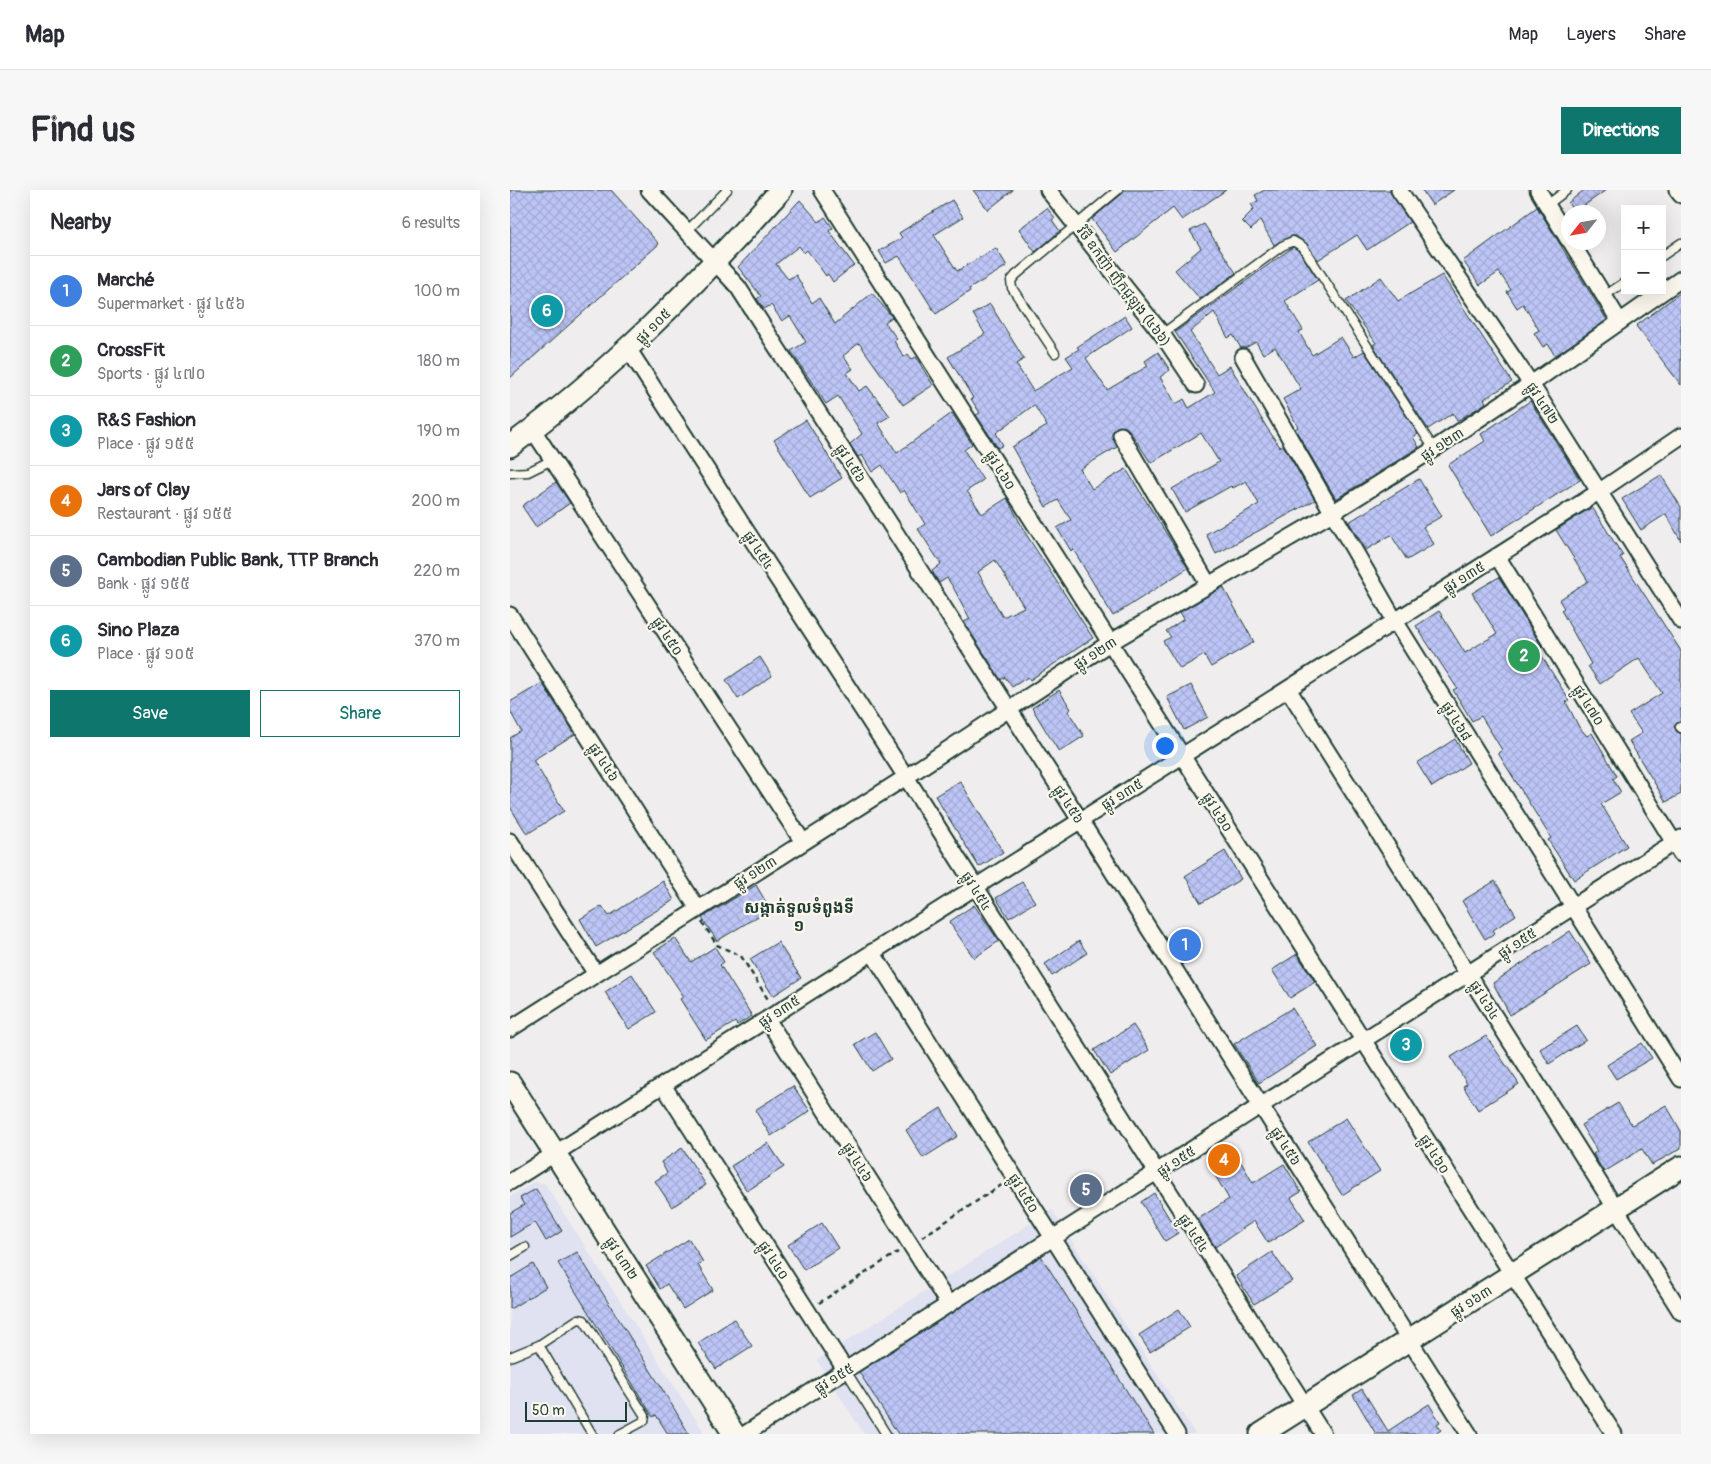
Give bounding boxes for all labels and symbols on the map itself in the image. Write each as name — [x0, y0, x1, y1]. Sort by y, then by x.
north arrow — [1561, 205, 1606, 250]
street label: វិថី ឧកញ៉ា ញឹកជូឡុង (៤៦៦) — [1071, 222, 1175, 351]
pin: 6 — [531, 292, 563, 330]
street label: ផ្លូវ ១០៥ — [632, 305, 677, 350]
street label: ផ្លូវ ៤៧២ — [1520, 379, 1562, 429]
street label: ផ្លូវ ១២៣ — [1418, 424, 1469, 467]
street label: ផ្លូវ ៤៥៦ — [829, 441, 869, 488]
street label: ផ្លូវ ៤៦០ — [979, 447, 1019, 495]
street label: ផ្លូវ ៤៥៤ — [737, 528, 777, 575]
street label: ផ្លូវ ១៣៥ — [1440, 558, 1490, 600]
street label: ផ្លូវ ៤៥០ — [646, 614, 686, 661]
street label: ផ្លូវ ១២៣ — [1071, 633, 1122, 676]
pin: 2 — [1508, 637, 1540, 675]
street label: ផ្លូវ ៤៧០ — [1567, 682, 1608, 731]
street label: ផ្លូវ ៤៦៨ — [1435, 698, 1475, 746]
your location — [1152, 733, 1178, 759]
street label: ផ្លូវ ៤៤៦ — [582, 740, 622, 787]
street label: ផ្លូវ ១៣៥ — [1098, 775, 1148, 817]
street label: ផ្លូវ ៤៥៦ — [1047, 782, 1087, 829]
street label: ផ្លូវ ៤៦០ — [1196, 789, 1236, 837]
street label: ផ្លូវ ១២៣ — [730, 853, 782, 895]
street label: ផ្លូវ ៤៥៤ — [955, 868, 995, 916]
district label: សង្កាត់ទួលទំពូងទី ១ — [744, 896, 854, 936]
street label: ផ្លូវ ១៥៥ — [1495, 925, 1542, 965]
pin: 1 — [1169, 926, 1201, 964]
street label: ផ្លូវ ៤៦៤ — [1463, 977, 1503, 1025]
street label: ផ្លូវ ១៣៥ — [755, 992, 805, 1034]
pin: 3 — [1390, 1026, 1422, 1064]
street label: ផ្លូវ ៤៥៦ — [1264, 1124, 1304, 1171]
street label: ផ្លូវ ៤៦០ — [1413, 1131, 1453, 1179]
street label: ផ្លូវ ៤៤៦ — [836, 1139, 876, 1187]
pin: 4 — [1208, 1141, 1240, 1179]
street label: ផ្លូវ ១៥៥ — [1154, 1143, 1201, 1183]
street label: ផ្លូវ ៤៥០ — [1002, 1170, 1042, 1218]
pin: 5 — [1070, 1171, 1102, 1209]
street label: ផ្លូវ ៤៥៤ — [1172, 1211, 1212, 1258]
street label: ផ្លូវ ៤៣២ — [599, 1234, 642, 1285]
street label: ផ្លូវ ៤៤០ — [752, 1238, 792, 1285]
street label: ផ្លូវ ១៦៣ — [1447, 1282, 1497, 1324]
street label: ផ្លូវ ១៥៥ — [811, 1360, 859, 1400]
scale bar — [525, 1399, 628, 1422]

